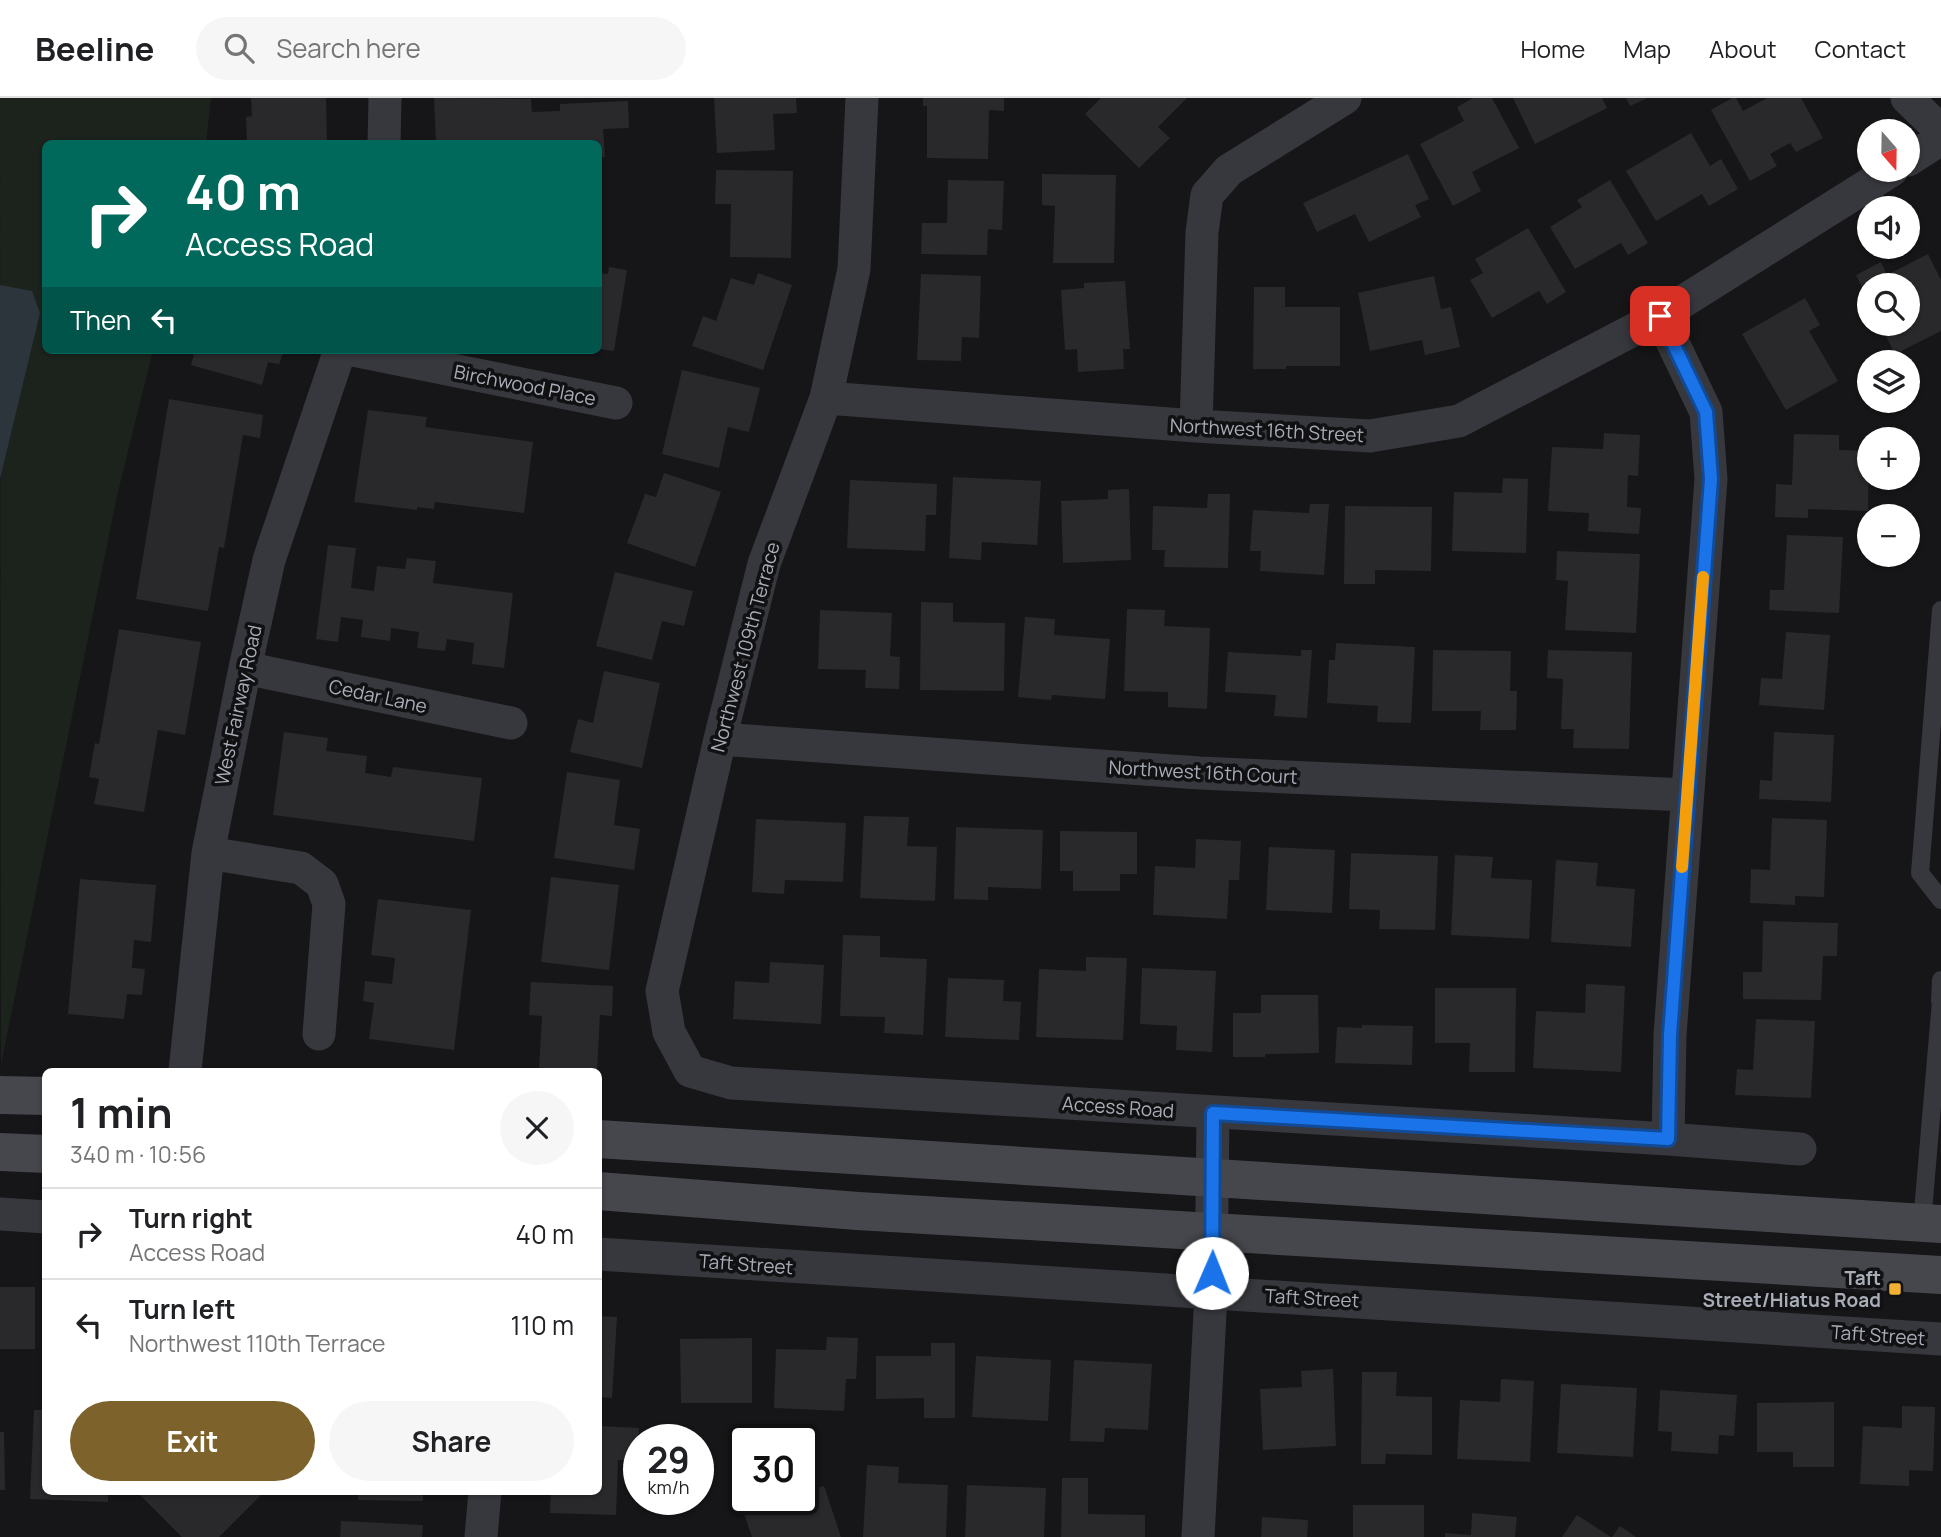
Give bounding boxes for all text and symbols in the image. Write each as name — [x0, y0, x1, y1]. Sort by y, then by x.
search box — [196, 17, 686, 80]
text: Beeline — [35, 26, 154, 71]
icon: search — [220, 29, 258, 67]
text: Search here — [276, 30, 421, 66]
text: Home — [1520, 32, 1585, 65]
text: Map — [1623, 32, 1671, 65]
text: About — [1709, 32, 1777, 65]
text: Contact — [1815, 32, 1906, 65]
north arrow — [1857, 119, 1920, 182]
map controls — [1857, 119, 1920, 567]
text: 40 m — [185, 158, 301, 225]
icon: right — [70, 168, 161, 259]
button: sound — [1857, 196, 1920, 259]
text: Access Road — [185, 222, 374, 266]
button: search — [1857, 273, 1920, 336]
pin — [1630, 286, 1690, 346]
icon: arrive — [1641, 297, 1679, 335]
icon: left — [145, 301, 183, 339]
text: Then — [70, 302, 131, 338]
button: layers — [1857, 350, 1920, 413]
street label: Birchwood Place — [452, 358, 598, 412]
street label: Northwest 16th Street — [1169, 412, 1365, 448]
button: + — [1857, 427, 1920, 490]
button: − — [1857, 504, 1920, 567]
street label: Northwest 109th Terrace — [704, 539, 786, 755]
street label: West Fairway Road — [208, 623, 268, 787]
street label: Cedar Lane — [327, 673, 429, 719]
street label: Northwest 16th Court — [1108, 754, 1298, 790]
text: 1 min — [70, 1083, 173, 1141]
street label: Access Road — [1061, 1090, 1175, 1124]
button: close — [500, 1091, 574, 1165]
text: 340 m · 10:56 — [70, 1138, 206, 1170]
text: Turn right — [129, 1200, 253, 1236]
icon: right — [70, 1215, 108, 1253]
text: 40 m — [516, 1216, 574, 1252]
text: Access Road — [129, 1236, 265, 1268]
position arrow — [1175, 1236, 1249, 1310]
street label: Taft Street — [698, 1248, 794, 1280]
place label: Taft Street/Hiatus Road — [1702, 1265, 1881, 1313]
marker: Taft Street/Hiatus Road — [1887, 1281, 1903, 1297]
street label: Taft Street — [1264, 1283, 1360, 1313]
text: Turn left — [129, 1291, 236, 1327]
icon: left — [70, 1306, 108, 1344]
text: 110 m — [511, 1307, 574, 1343]
street label: Taft Street — [1830, 1319, 1926, 1351]
text: Northwest 110th Terrace — [129, 1327, 386, 1359]
button: Exit — [70, 1401, 315, 1481]
button: Share — [329, 1401, 574, 1481]
speed limit sign: 30 — [728, 1424, 819, 1515]
text: 29 — [647, 1436, 690, 1484]
text: km/h — [648, 1475, 689, 1499]

